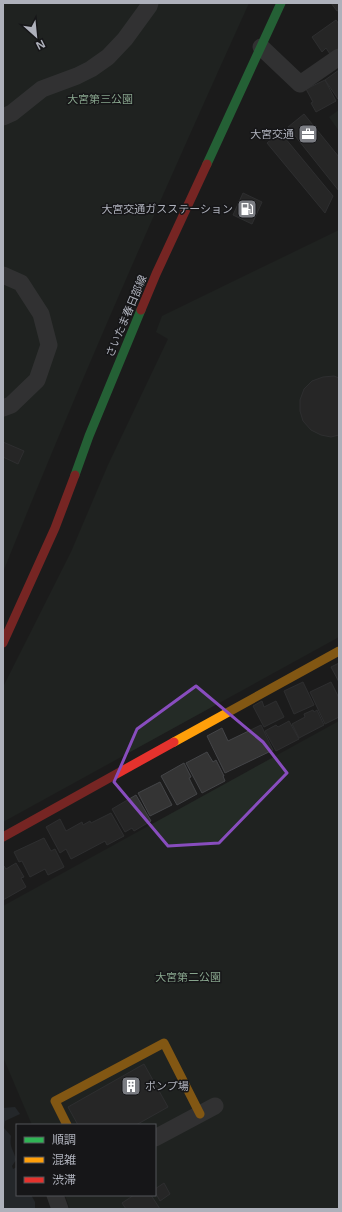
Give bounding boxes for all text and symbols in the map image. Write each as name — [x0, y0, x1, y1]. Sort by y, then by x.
north arrow — [16, 16, 56, 56]
text: N — [33, 37, 48, 54]
park label: 大宮第三公園 — [67, 91, 133, 106]
office icon: 大宮交通 — [297, 123, 319, 145]
place label: 大宮交通 — [250, 126, 294, 141]
fuel station icon: 大宮交通ガスステーション — [236, 198, 258, 220]
place label: 大宮交通ガスステーション — [101, 201, 233, 216]
street label: さいたま春日部線 — [102, 273, 150, 359]
park label: 大宮第二公園 — [155, 969, 221, 984]
building icon: ポンプ場 — [120, 1075, 142, 1097]
place label: ポンプ場 — [145, 1078, 189, 1093]
legend — [16, 1124, 156, 1196]
text: 順調 — [52, 1131, 76, 1148]
text: 混雑 — [52, 1151, 76, 1168]
text: 渋滞 — [52, 1171, 76, 1188]

